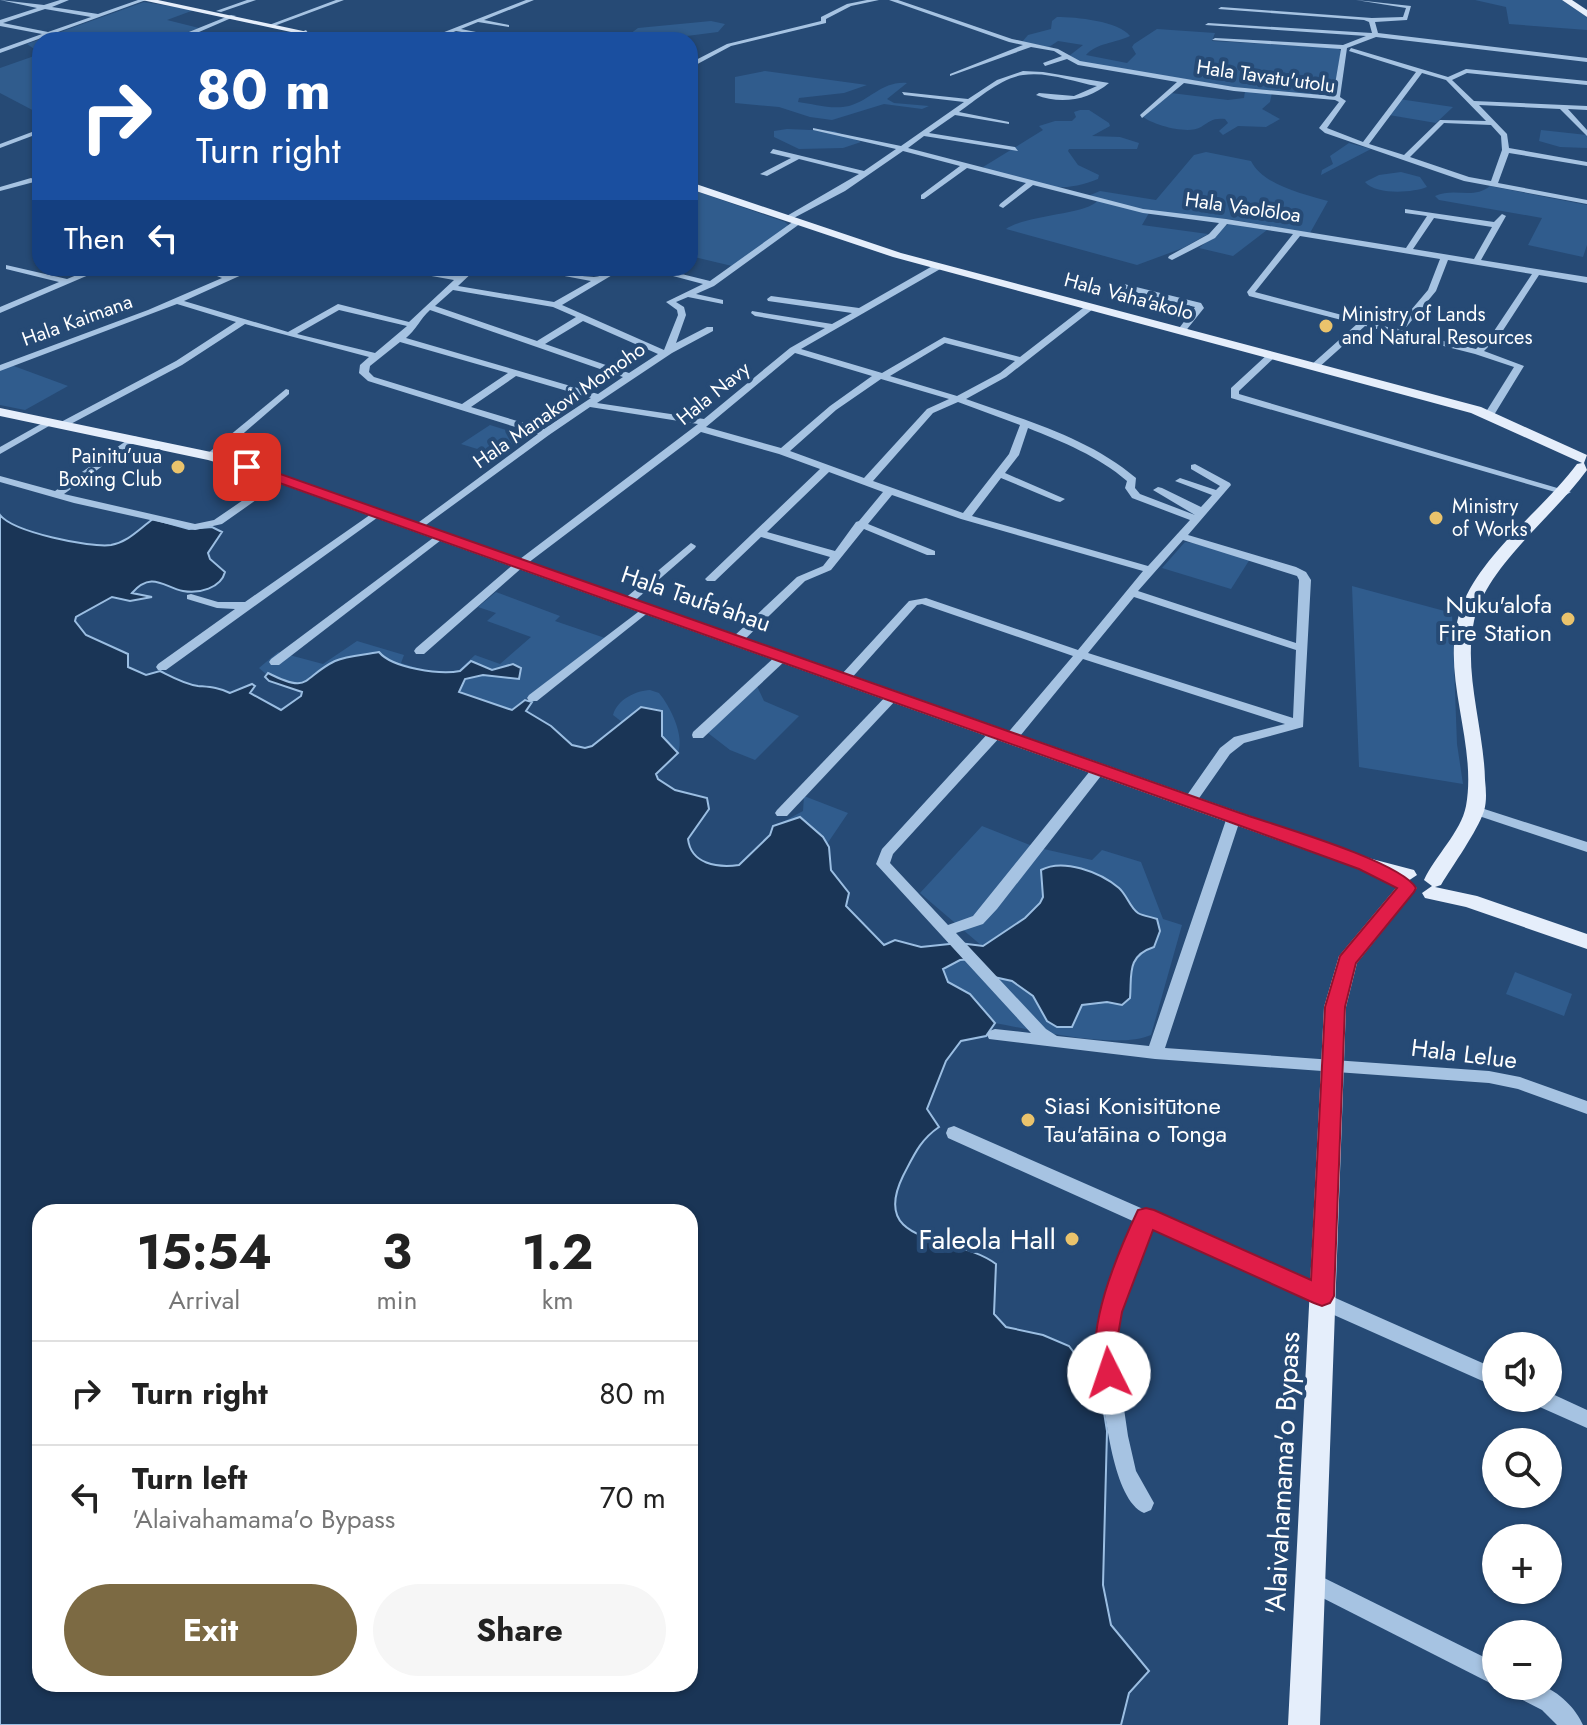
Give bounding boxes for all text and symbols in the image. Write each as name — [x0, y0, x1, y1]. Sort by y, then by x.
text: 80 m — [196, 49, 331, 130]
street label: Hala Tavatu'utolu — [1195, 52, 1337, 101]
icon: right — [64, 64, 168, 168]
text: Turn right — [196, 124, 341, 176]
street label: Hala Vaolōloa — [1183, 185, 1303, 230]
icon: left — [141, 216, 185, 260]
text: Then — [64, 217, 125, 260]
street label: Hala Vaha'akolo — [1061, 265, 1197, 328]
street label: Hala Kaimana — [18, 287, 136, 354]
place label: Ministry of Lands and Natural Resources — [1342, 300, 1532, 352]
marker: Ministry of Lands and Natural Resources — [1317, 317, 1335, 335]
street label: Hala Manakovi Momoho — [467, 335, 651, 476]
street label: Hala Navy — [670, 355, 757, 432]
pin — [213, 433, 281, 501]
place label: Painitu’uua Boxing Club — [59, 442, 162, 494]
icon: arrive — [225, 445, 269, 489]
marker: Painitu’uua Boxing Club — [169, 458, 187, 476]
place label: Ministry of Works — [1452, 492, 1527, 544]
marker: Ministry of Works — [1427, 509, 1445, 527]
street label: Hala Taufa'ahau — [617, 557, 776, 641]
place label: Nuku'alofa Fire Station — [1438, 587, 1552, 650]
marker: Nuku'alofa Fire Station — [1559, 610, 1577, 628]
street label: Hala Lelue — [1409, 1030, 1519, 1077]
place label: Siasi Konisitūtone Tau'atāina o Tonga — [1044, 1088, 1227, 1151]
marker: Siasi Konisitūtone Tau'atāina o Tonga — [1019, 1111, 1037, 1129]
text: 15:54 — [137, 1218, 272, 1287]
text: 3 — [382, 1218, 412, 1287]
text: 1.2 — [522, 1218, 593, 1287]
place label: Faleola Hall — [919, 1219, 1056, 1260]
marker: Faleola Hall — [1063, 1230, 1081, 1248]
text: Arrival — [168, 1281, 240, 1319]
text: min — [377, 1281, 417, 1319]
text: km — [542, 1281, 574, 1319]
street label: 'Alaivahamama'o Bypass — [1255, 1330, 1310, 1616]
position arrow — [1067, 1331, 1151, 1415]
map controls — [1482, 1332, 1562, 1700]
button: sound — [1482, 1332, 1562, 1412]
icon: right — [64, 1371, 108, 1415]
text: Turn right — [132, 1372, 268, 1415]
text: 80 m — [599, 1372, 666, 1415]
button: search — [1482, 1428, 1562, 1508]
text: Turn left — [132, 1457, 247, 1500]
icon: left — [64, 1475, 108, 1519]
text: 70 m — [600, 1476, 666, 1519]
text: 'Alaivahamama'o Bypass — [132, 1500, 395, 1538]
button: + — [1482, 1524, 1562, 1604]
button: Exit — [64, 1584, 357, 1676]
button: Share — [373, 1584, 666, 1676]
button: − — [1482, 1620, 1562, 1700]

